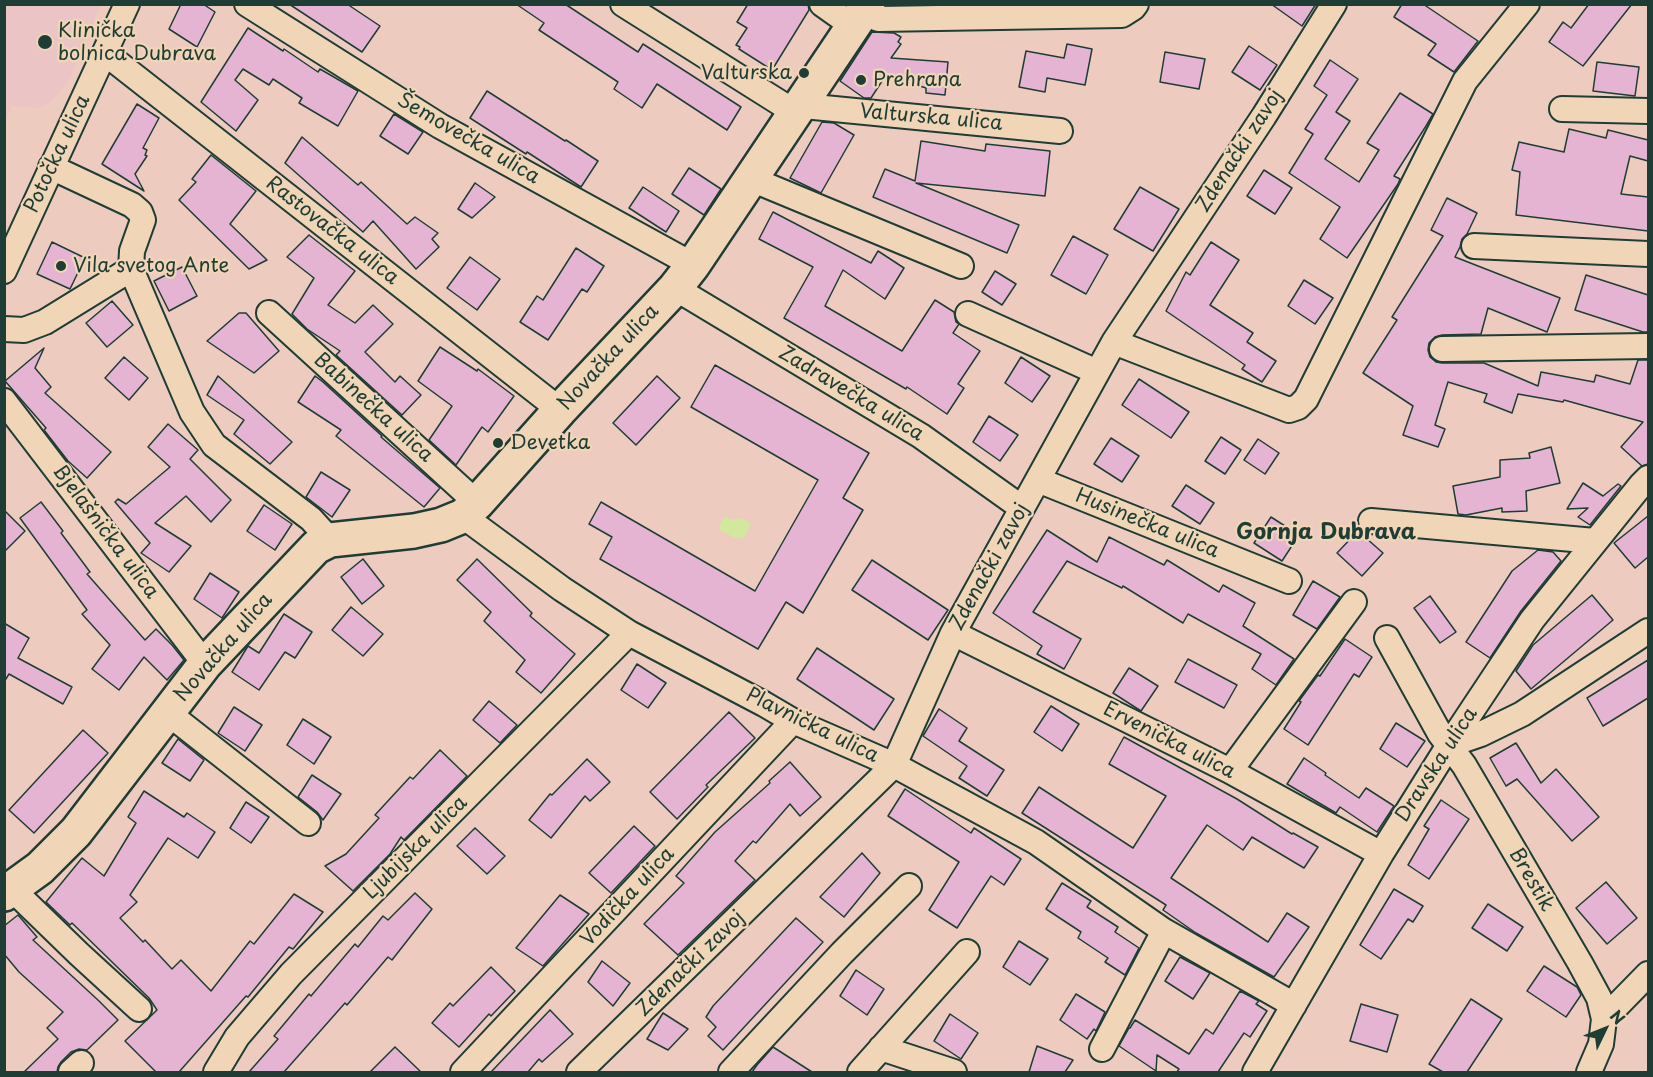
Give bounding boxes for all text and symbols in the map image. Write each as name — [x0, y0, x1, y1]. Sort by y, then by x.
place label: Klinička bolnica Dubrava — [58, 19, 216, 66]
marker: Klinička bolnica Dubrava — [36, 33, 54, 51]
place label: Valturska — [701, 61, 792, 85]
marker: Valturska — [797, 66, 811, 80]
place label: Prehrana — [873, 68, 961, 92]
marker: Prehrana — [854, 73, 868, 87]
street label: Zdenački zavoj — [1191, 85, 1289, 217]
street label: Šemovečka ulica — [392, 88, 544, 190]
street label: Potočka ulica — [20, 91, 96, 217]
street label: Valturska ulica — [859, 100, 1003, 136]
street label: Rastovačka ulica — [261, 172, 403, 290]
place label: Vila svetog Ante — [73, 254, 229, 278]
marker: Vila svetog Ante — [54, 259, 68, 273]
street label: Novačka ulica — [554, 300, 664, 416]
street label: Zadravečka ulica — [774, 341, 928, 447]
street label: Babinečka ulica — [308, 348, 438, 468]
place label: Devetka — [510, 431, 590, 455]
marker: Devetka — [491, 436, 505, 450]
street label: Bjelašnička ulica — [47, 460, 163, 604]
street label: Husinečka ulica — [1072, 484, 1222, 564]
street label: Zdenački zavoj — [945, 499, 1035, 635]
district label: Gornja Dubrava — [1236, 520, 1416, 546]
street label: Novačka ulica — [170, 589, 278, 707]
street label: Plavnička ulica — [742, 684, 882, 768]
street label: Ervenička ulica — [1099, 697, 1239, 785]
street label: Dravska ulica — [1391, 703, 1483, 827]
street label: Ljubijska ulica — [359, 791, 473, 905]
street label: Vodička ulica — [576, 843, 680, 951]
street label: Brestik — [1503, 844, 1559, 916]
street label: Zdenački zavoj — [632, 906, 750, 1022]
north arrow — [1575, 999, 1635, 1059]
text: N — [1605, 1004, 1631, 1030]

